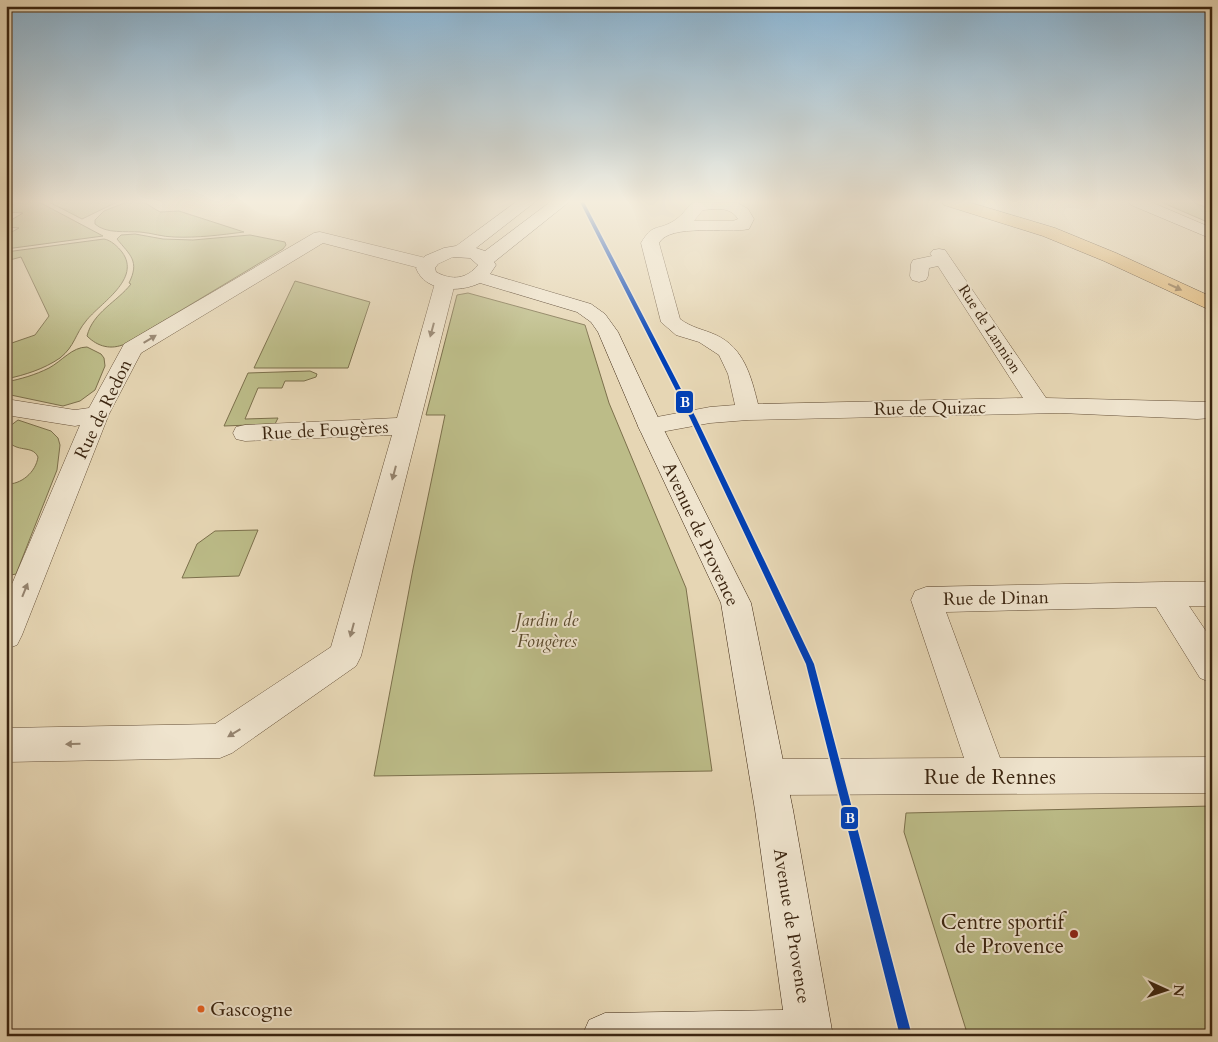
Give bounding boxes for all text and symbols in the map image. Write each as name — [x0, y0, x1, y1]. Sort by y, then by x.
street label: Rue de Lannion — [954, 281, 1026, 378]
one-way arrow — [1168, 283, 1182, 291]
one-way arrow — [428, 323, 436, 338]
one-way arrow — [144, 334, 157, 343]
street label: Rue de Redon — [69, 354, 139, 463]
line badge: B — [675, 390, 694, 414]
text: B — [680, 393, 690, 412]
street label: Rue de Quizac — [874, 395, 986, 422]
street label: Rue de Fougères — [261, 415, 389, 446]
street label: Avenue de Provence — [656, 458, 745, 610]
one-way arrow — [390, 466, 398, 481]
one-way arrow — [21, 583, 29, 597]
street label: Rue de Dinan — [943, 585, 1050, 612]
park label: Jardin de Fougères — [512, 608, 579, 654]
one-way arrow — [348, 623, 356, 638]
one-way arrow — [227, 729, 240, 738]
one-way arrow — [65, 740, 81, 748]
street label: Rue de Rennes — [924, 763, 1056, 792]
line badge: B — [840, 806, 859, 830]
text: B — [845, 809, 855, 828]
street label: Avenue de Provence — [767, 847, 816, 1005]
place label: Centre sportif de Provence — [941, 908, 1068, 961]
marker: Centre sportif de Provence — [1068, 928, 1080, 940]
north arrow — [1140, 964, 1190, 1014]
text: N — [1169, 984, 1188, 997]
place label: Gascogne — [210, 996, 293, 1023]
marker: Gascogne — [196, 1004, 206, 1014]

